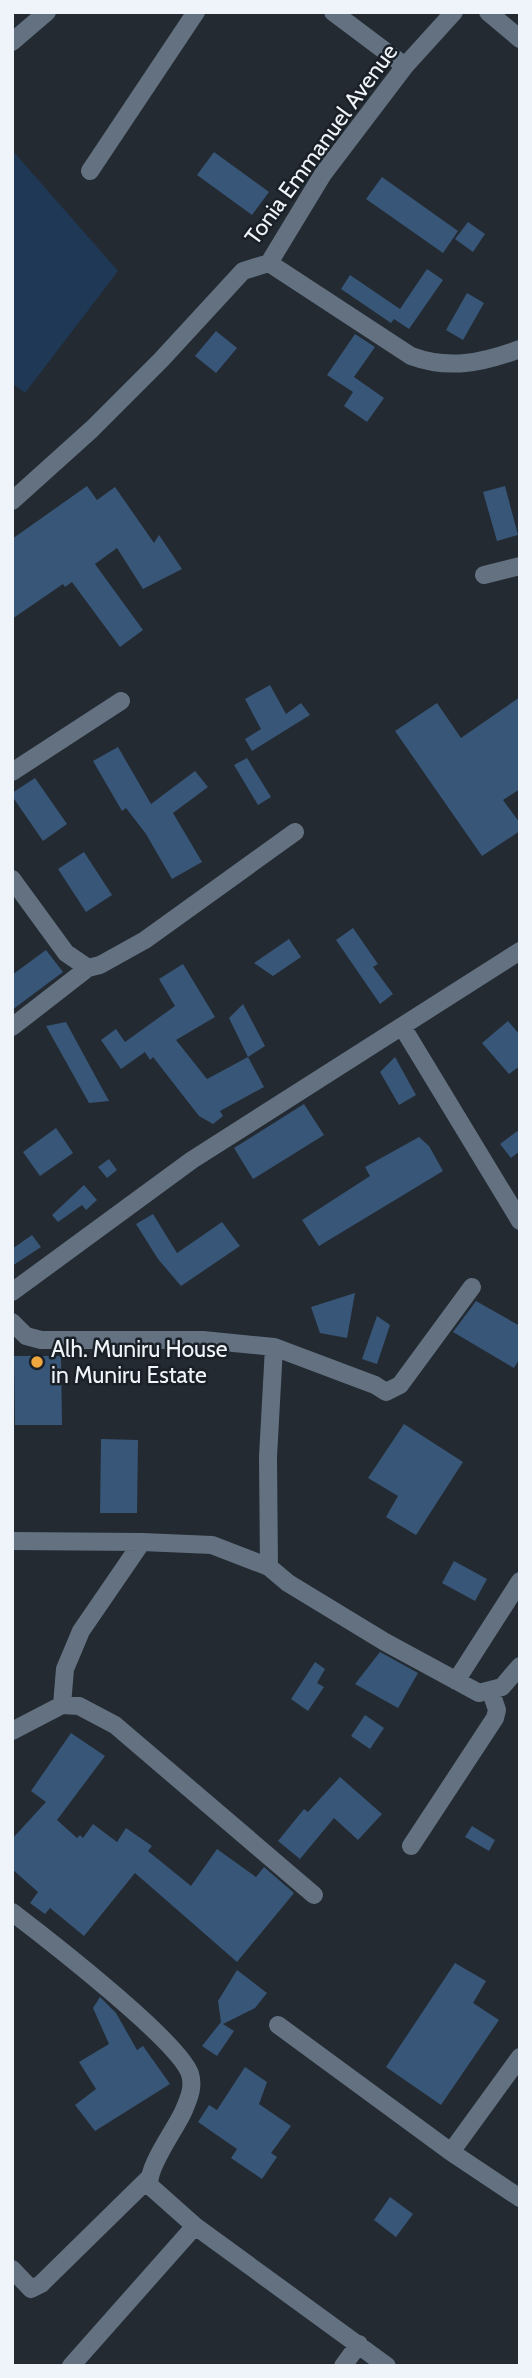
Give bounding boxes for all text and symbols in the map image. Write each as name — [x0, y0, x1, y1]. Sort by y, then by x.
street label: Tonia Emmanuel Avenue — [239, 38, 403, 250]
place label: Alh. Muniru House in Muniru Estate — [51, 1335, 228, 1389]
marker: Alh. Muniru House in Muniru Estate — [29, 1354, 45, 1370]

